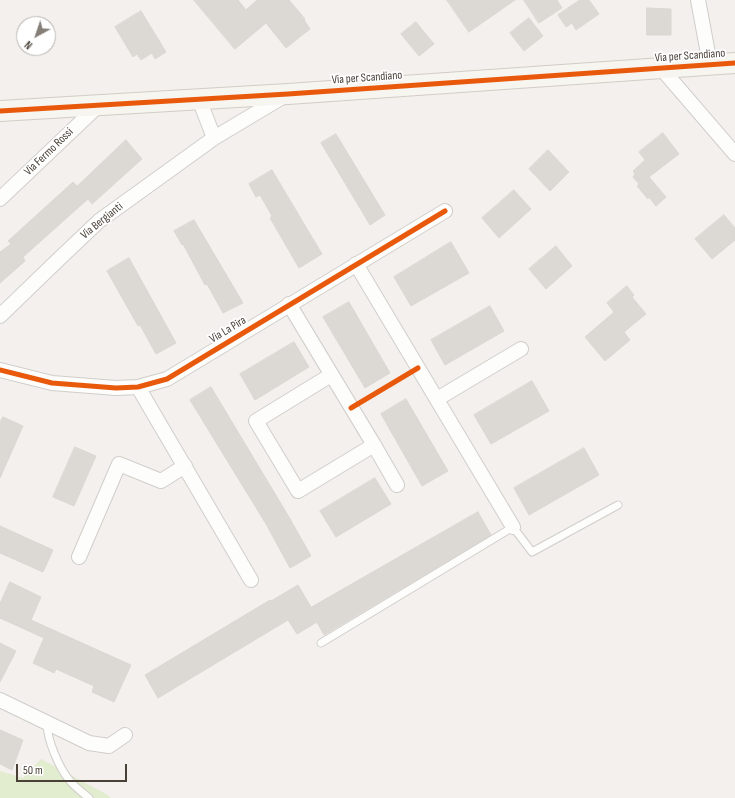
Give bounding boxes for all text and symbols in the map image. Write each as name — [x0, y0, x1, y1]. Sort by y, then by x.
north arrow — [16, 16, 56, 56]
text: N — [22, 38, 35, 52]
street label: Via per Scandiano — [654, 46, 726, 66]
street label: Via per Scandiano — [331, 68, 403, 88]
street label: Via Fermo Rossi — [22, 125, 76, 179]
street label: Via Bergianti — [78, 200, 126, 242]
street label: Via La Pira — [207, 313, 249, 347]
scale bar — [18, 756, 129, 782]
text: 50 m — [23, 763, 43, 778]

